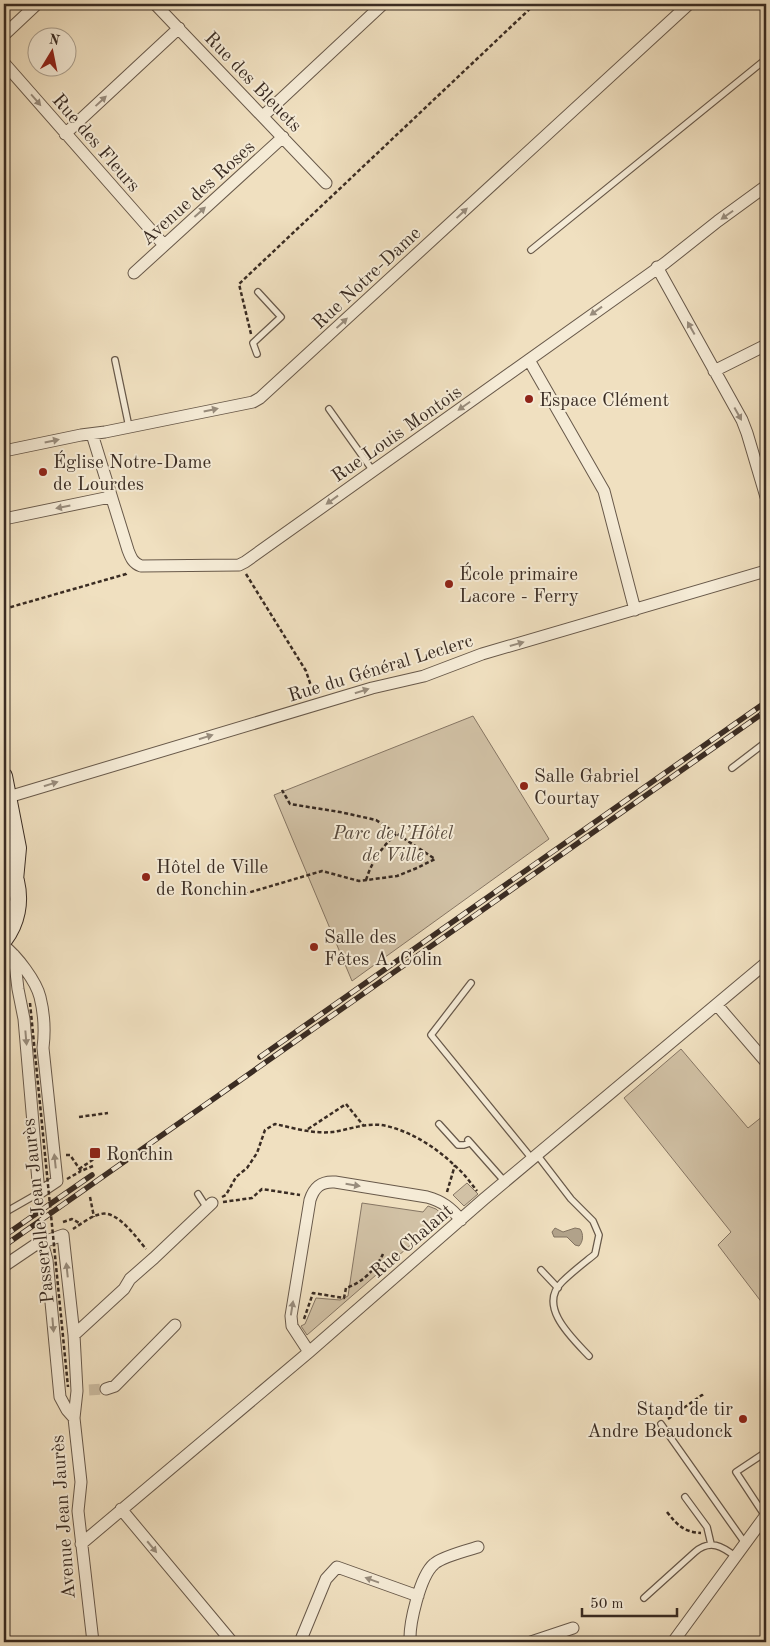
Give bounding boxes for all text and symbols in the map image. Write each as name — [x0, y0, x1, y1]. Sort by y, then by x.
north arrow — [28, 28, 78, 78]
street label: Rue des Bleuets — [200, 29, 304, 136]
text: N — [48, 32, 61, 48]
street label: Rue des Fleurs — [48, 91, 143, 196]
one-way arrow — [30, 93, 41, 106]
one-way arrow — [94, 95, 106, 107]
street label: Avenue des Roses — [138, 138, 259, 250]
one-way arrow — [194, 206, 206, 218]
one-way arrow — [455, 207, 467, 219]
one-way arrow — [720, 210, 734, 220]
street label: Rue Notre-Dame — [310, 224, 425, 334]
one-way arrow — [590, 306, 603, 317]
one-way arrow — [336, 317, 348, 329]
one-way arrow — [687, 321, 695, 336]
street label: Rue Louis Montois — [329, 383, 466, 487]
place label: Espace Clément — [539, 392, 669, 411]
marker: Espace Clément — [523, 393, 535, 405]
one-way arrow — [457, 401, 471, 411]
one-way arrow — [203, 406, 219, 414]
one-way arrow — [734, 407, 743, 420]
one-way arrow — [44, 437, 59, 445]
place label: Église Notre-Dame de Lourdes — [53, 450, 211, 495]
marker: Église Notre-Dame de Lourdes — [37, 466, 49, 478]
one-way arrow — [325, 495, 339, 505]
one-way arrow — [55, 503, 70, 511]
place label: École primaire Lacore - Ferry — [459, 562, 579, 607]
marker: École primaire Lacore - Ferry — [443, 578, 455, 590]
street label: Rue du Général Leclerc — [286, 632, 475, 707]
one-way arrow — [510, 639, 525, 647]
one-way arrow — [355, 686, 370, 694]
one-way arrow — [199, 733, 214, 741]
place label: Salle Gabriel Courtay — [534, 768, 639, 809]
one-way arrow — [43, 780, 58, 788]
marker: Salle Gabriel Courtay — [518, 780, 530, 792]
park label: Parc de l’Hôtel de Ville — [332, 825, 454, 866]
place label: Hôtel de Ville de Ronchin — [156, 859, 268, 900]
marker: Hôtel de Ville de Ronchin — [140, 871, 152, 883]
place label: Salle des Fêtes A. Colin — [324, 929, 442, 970]
marker: Salle des Fêtes A. Colin — [308, 941, 320, 953]
one-way arrow — [22, 1030, 30, 1046]
street label: Passerelle Jean Jaurès — [20, 1117, 59, 1304]
marker: Ronchin — [88, 1146, 102, 1160]
place label: Ronchin — [106, 1146, 173, 1165]
one-way arrow — [51, 1153, 59, 1169]
one-way arrow — [345, 1181, 361, 1189]
street label: Rue Chalant — [368, 1201, 457, 1282]
one-way arrow — [63, 1261, 71, 1277]
one-way arrow — [288, 1300, 296, 1316]
one-way arrow — [49, 1317, 57, 1333]
place label: Stand de tir Andre Beaudonck — [587, 1401, 733, 1442]
marker: Stand de tir Andre Beaudonck — [737, 1413, 749, 1425]
street label: Avenue Jean Jaurès — [49, 1434, 80, 1599]
one-way arrow — [147, 1540, 158, 1553]
one-way arrow — [365, 1576, 380, 1583]
scale bar — [582, 1586, 678, 1618]
text: 50 m — [590, 1597, 624, 1612]

